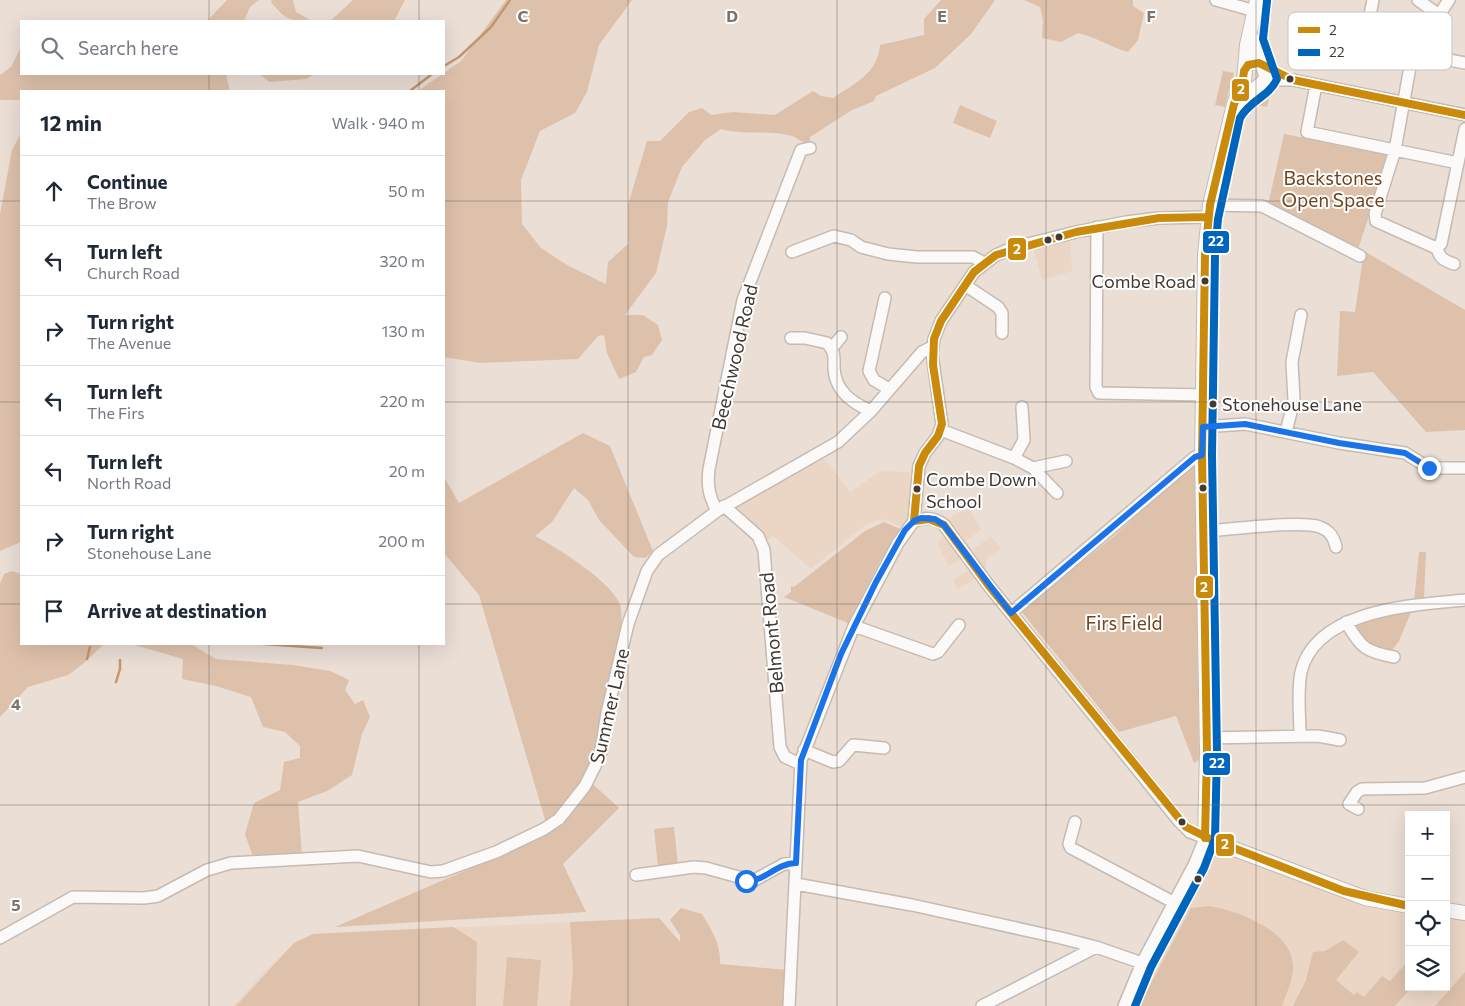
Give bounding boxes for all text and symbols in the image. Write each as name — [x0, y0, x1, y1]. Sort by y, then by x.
text: C — [518, 6, 529, 25]
text: D — [726, 6, 738, 25]
text: E — [937, 6, 947, 25]
text: F — [1146, 6, 1156, 25]
legend — [1288, 12, 1452, 70]
search box — [20, 20, 445, 75]
text: 2 — [1329, 21, 1337, 38]
icon: search — [38, 34, 66, 62]
text: Search here — [78, 36, 178, 59]
text: 22 — [1329, 43, 1345, 60]
unlabelled marker — [1285, 74, 1295, 84]
line badge: 2 — [1231, 78, 1250, 102]
text: 2 — [1237, 80, 1245, 97]
text: 12 min — [40, 110, 102, 135]
text: Walk · 940 m — [332, 113, 425, 132]
park label: Backstones Open Space — [1281, 166, 1385, 211]
text: Continue — [87, 170, 167, 193]
icon: ahead — [40, 177, 68, 205]
text: 50 m — [388, 181, 425, 200]
text: The Brow — [87, 193, 156, 212]
line badge: 22 — [1202, 230, 1230, 254]
unlabelled marker — [1054, 232, 1064, 242]
text: 22 — [1208, 232, 1224, 249]
unlabelled marker — [1043, 235, 1053, 245]
line badge: 2 — [1007, 237, 1027, 261]
text: Turn left — [87, 240, 162, 263]
text: 2 — [1013, 240, 1021, 257]
icon: left — [40, 247, 68, 275]
text: 320 m — [380, 251, 425, 270]
text: Church Road — [87, 263, 180, 282]
place label: Combe Road — [1092, 270, 1196, 292]
marker: Combe Road — [1200, 276, 1210, 286]
street label: Beechwood Road — [706, 282, 762, 432]
text: Turn right — [87, 310, 174, 333]
icon: right — [40, 317, 68, 345]
text: 130 m — [382, 321, 425, 340]
text: The Avenue — [87, 333, 171, 352]
text: Turn left — [87, 380, 162, 403]
icon: left — [40, 387, 68, 415]
text: 220 m — [380, 391, 425, 410]
place label: Stonehouse Lane — [1222, 393, 1362, 415]
marker: Stonehouse Lane — [1208, 399, 1218, 409]
text: The Firs — [87, 403, 145, 422]
text: Turn left — [87, 450, 162, 473]
icon: left — [40, 457, 68, 485]
route end — [1418, 457, 1441, 480]
text: 20 m — [389, 461, 425, 480]
place label: Combe Down School — [926, 468, 1037, 512]
text: North Road — [87, 473, 171, 492]
unlabelled marker — [1198, 483, 1208, 493]
marker: Combe Down School — [912, 484, 922, 494]
text: Turn right — [87, 520, 174, 543]
icon: right — [40, 527, 68, 555]
text: 200 m — [378, 531, 425, 550]
text: Stonehouse Lane — [87, 543, 211, 562]
street label: Belmont Road — [754, 571, 788, 695]
line badge: 2 — [1195, 575, 1214, 599]
text: 2 — [1200, 578, 1208, 595]
icon: arrive — [40, 597, 68, 625]
text: Arrive at destination — [87, 599, 267, 622]
park label: Firs Field — [1086, 611, 1162, 634]
street label: Summer Lane — [585, 646, 633, 766]
text: 4 — [11, 694, 21, 713]
line badge: 22 — [1202, 752, 1231, 776]
text: 22 — [1209, 754, 1225, 771]
map controls — [1405, 811, 1450, 991]
button: + — [1405, 811, 1450, 856]
unlabelled marker — [1177, 817, 1187, 827]
line badge: 2 — [1215, 833, 1235, 857]
text: 2 — [1221, 835, 1229, 852]
button: − — [1405, 856, 1450, 901]
route start — [735, 870, 758, 893]
unlabelled marker — [1193, 874, 1203, 884]
text: 5 — [11, 895, 21, 914]
button: locate — [1405, 901, 1450, 946]
button: layers — [1405, 946, 1450, 991]

